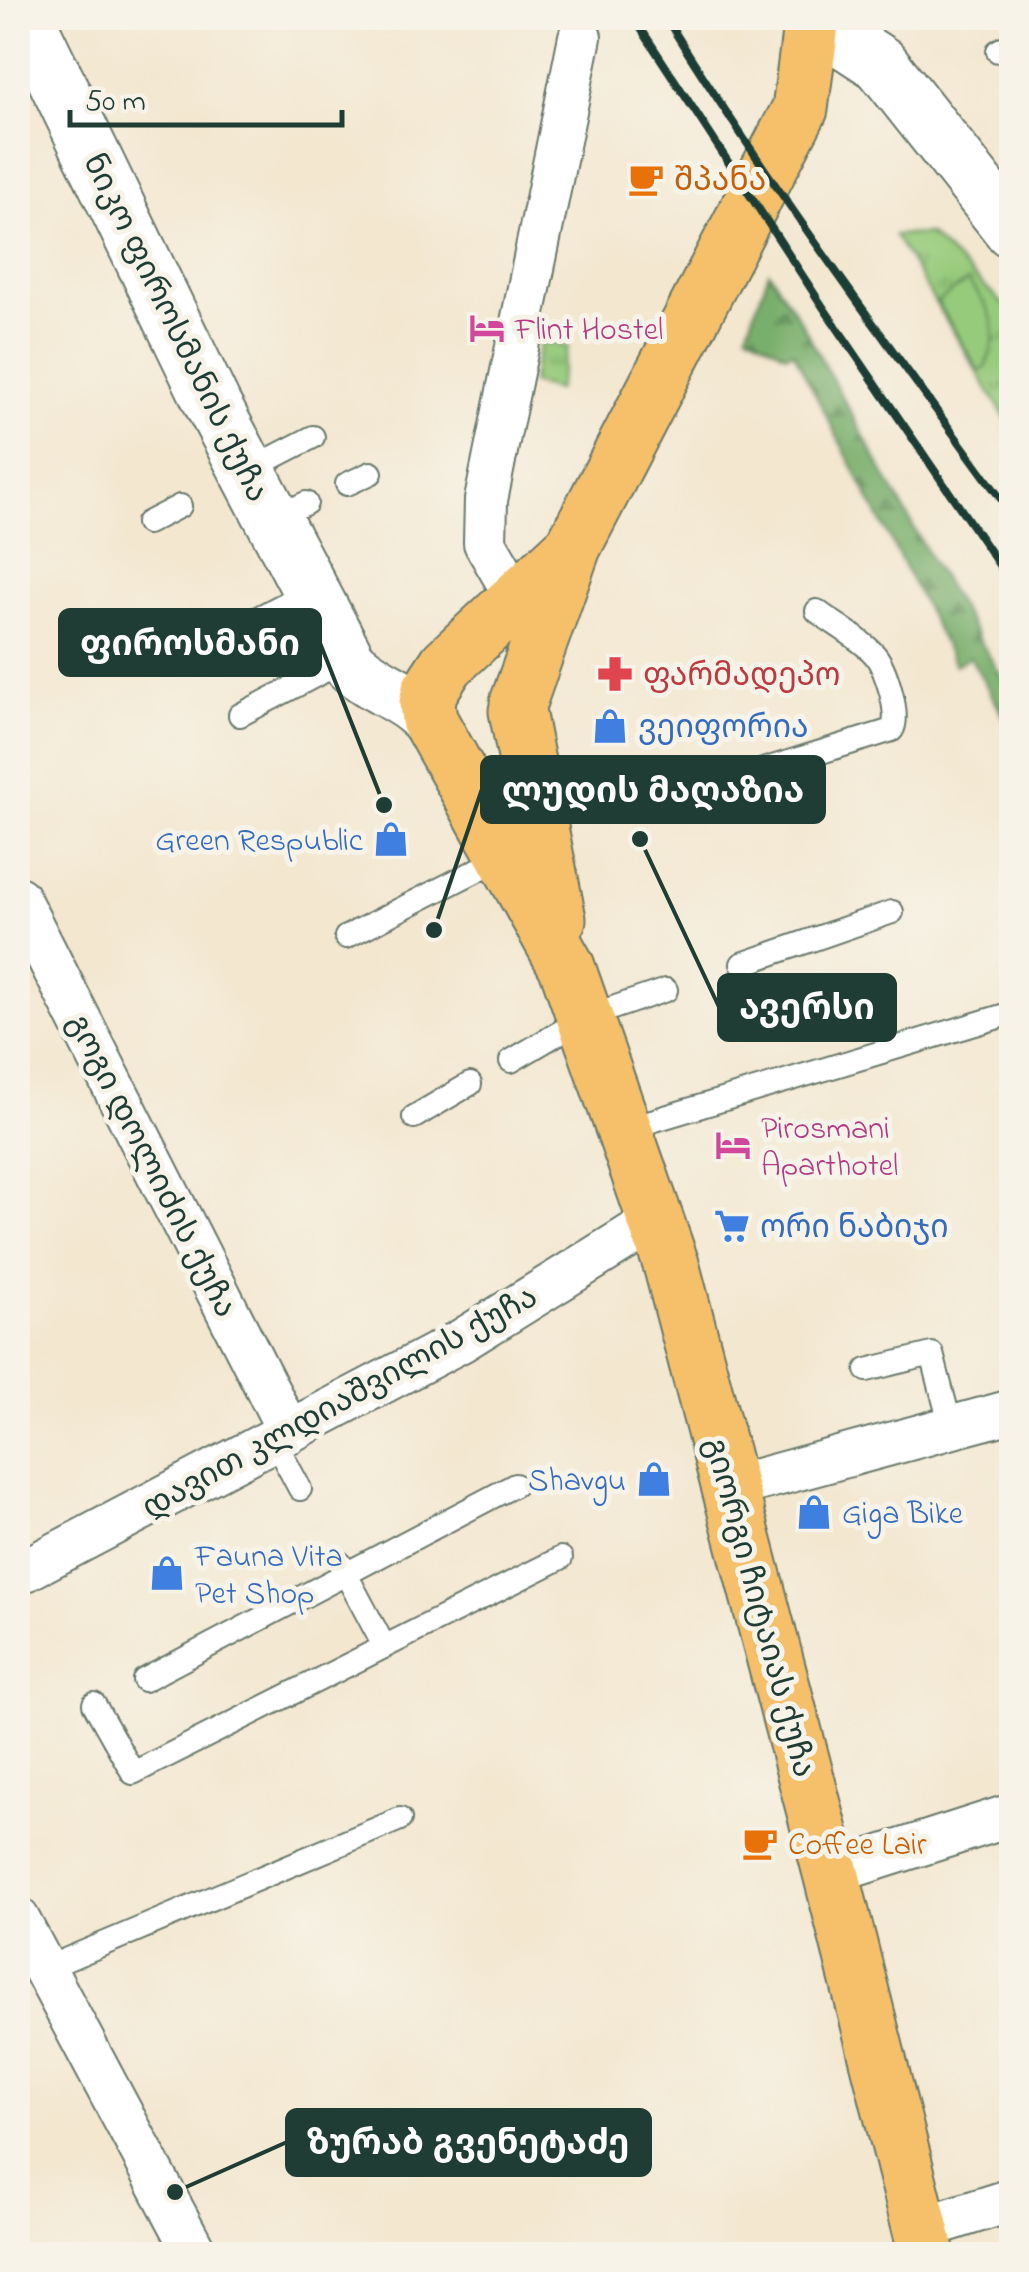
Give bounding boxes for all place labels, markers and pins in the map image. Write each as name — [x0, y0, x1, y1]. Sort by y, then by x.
place label: შპანა — [674, 159, 766, 206]
cafe icon: შპანა — [627, 160, 665, 198]
place label: Flint Hostel — [514, 308, 663, 355]
hotel icon: Flint Hostel — [468, 309, 506, 347]
callout: ფიროსმანი — [60, 610, 320, 675]
place label: ფარმადეპო — [643, 654, 841, 701]
pharmacy icon: ფარმადეპო — [596, 655, 634, 693]
place label: ვეიფორია — [638, 706, 809, 753]
shop icon: ვეიფორია — [591, 707, 629, 745]
callout: ლუდის მაღაზია — [482, 757, 824, 822]
place label: Green Respublic — [155, 819, 364, 866]
shop icon: Green Respublic — [372, 820, 410, 858]
callout: ავერსი — [719, 975, 895, 1040]
place label: Pirosmani Aparthotel — [761, 1107, 898, 1191]
hotel icon: Pirosmani Aparthotel — [714, 1126, 752, 1164]
place label: ორი ნაბიჯი — [760, 1206, 949, 1253]
supermarket icon: ორი ნაბიჯი — [713, 1207, 751, 1245]
place label: Shavgu — [528, 1459, 626, 1506]
shop icon: Shavgu — [635, 1460, 673, 1498]
place label: Giga Bike — [842, 1492, 964, 1539]
shop icon: Giga Bike — [795, 1493, 833, 1531]
place label: Fauna Vita Pet Shop — [194, 1535, 343, 1619]
shop icon: Fauna Vita Pet Shop — [148, 1554, 186, 1592]
place label: Coffee Lair — [788, 1823, 927, 1870]
cafe icon: Coffee Lair — [741, 1824, 779, 1862]
callout: ზურაბ გვენეტაძე — [287, 2110, 650, 2175]

